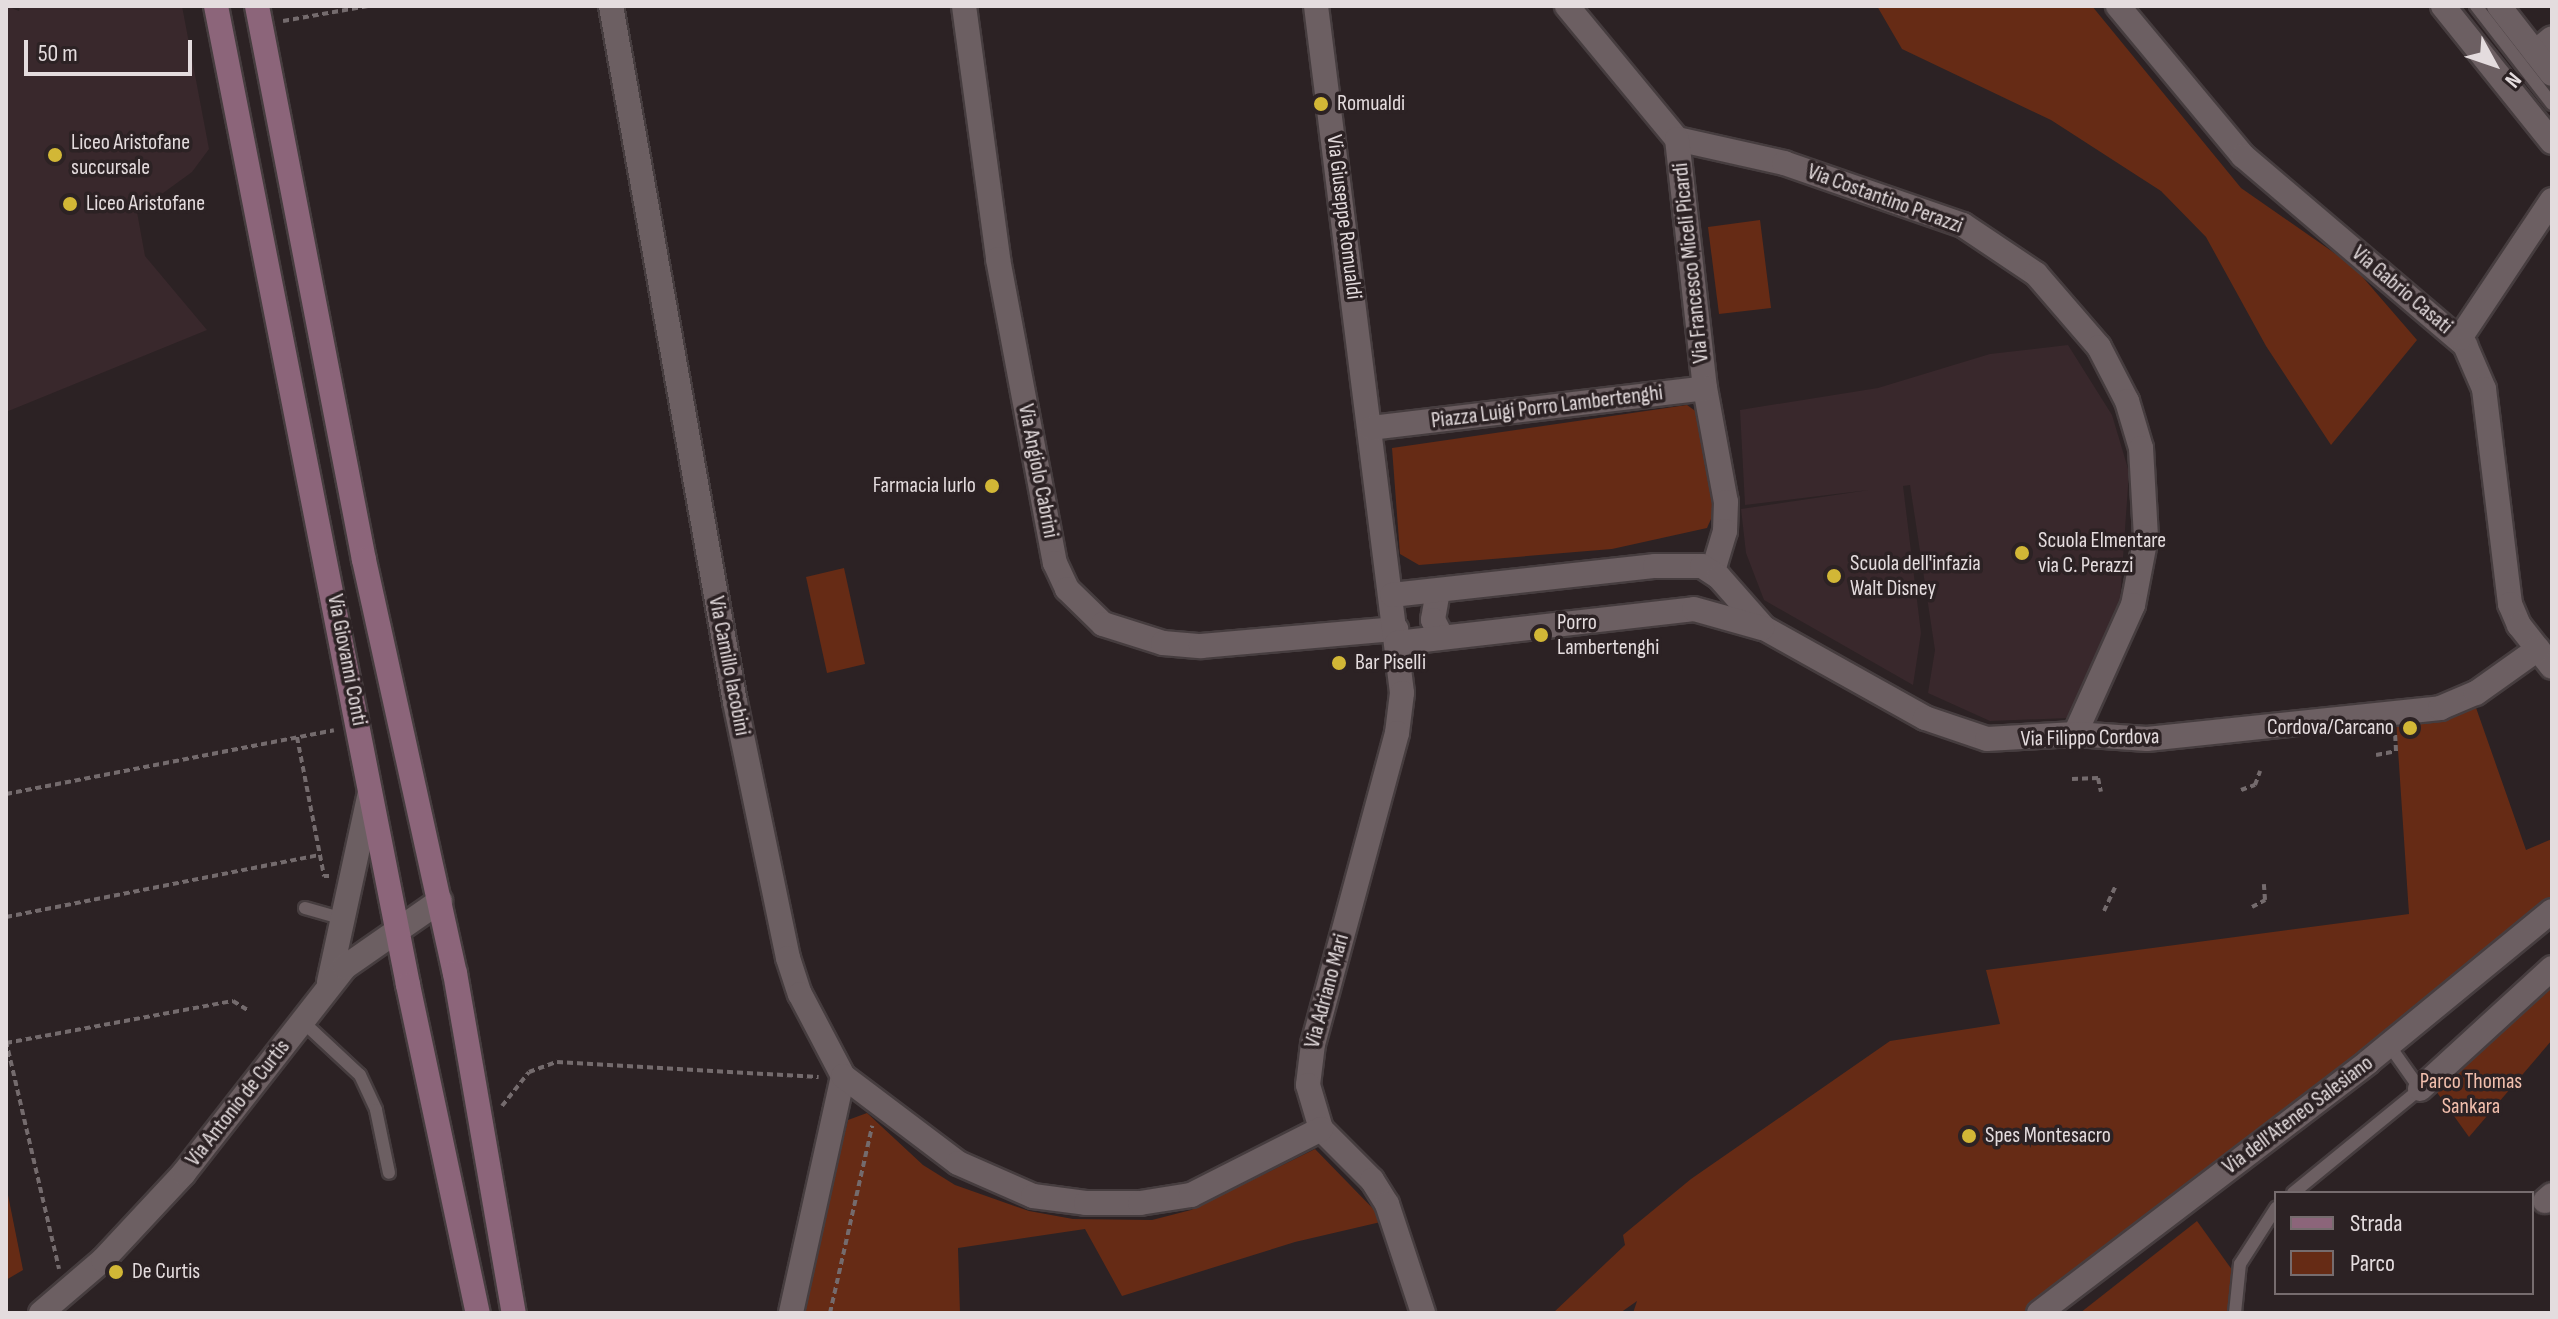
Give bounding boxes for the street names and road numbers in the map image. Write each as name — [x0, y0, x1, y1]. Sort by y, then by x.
street label: Via Giuseppe Romualdi — [1321, 133, 1367, 301]
street label: Via Costantino Perazzi — [1804, 159, 1966, 239]
street label: Via Francesco Miceli Picardi — [1667, 161, 1715, 365]
street label: Via Gabrio Casati — [2346, 240, 2458, 340]
street label: Piazza Luigi Porro Lambertenghi — [1430, 380, 1664, 434]
street label: Via Angiolo Cabrini — [1012, 402, 1064, 540]
street label: Via Giovanni Conti — [321, 592, 373, 728]
street label: Via Camillo Iacobini — [703, 594, 755, 738]
street label: Via Filippo Cordova — [2021, 724, 2159, 752]
street label: Via Adriano Mari — [1299, 931, 1355, 1051]
street label: Via Antonio de Curtis — [180, 1034, 296, 1172]
street label: Via dell'Ateneo Salesiano — [2218, 1050, 2378, 1180]

